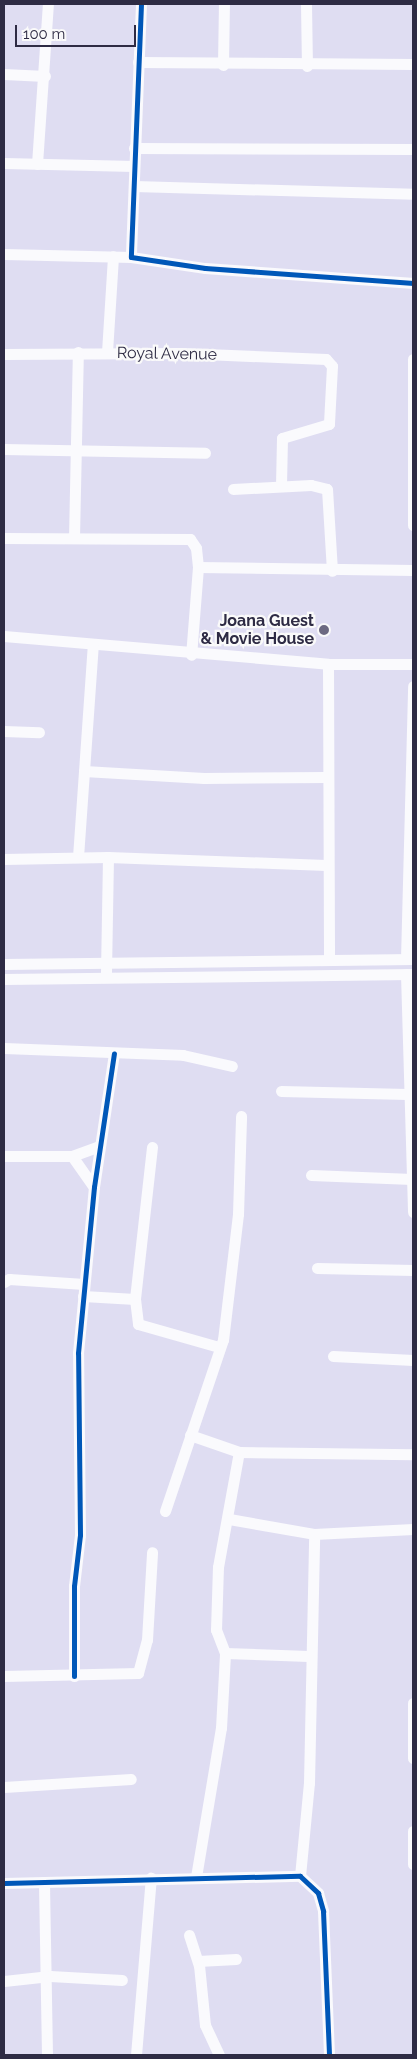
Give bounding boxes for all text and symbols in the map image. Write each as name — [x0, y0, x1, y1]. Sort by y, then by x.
scale bar — [18, 15, 139, 47]
text: 100 m — [23, 25, 65, 43]
street label: Royal Avenue — [116, 344, 218, 364]
place label: Joana Guest & Movie House — [201, 611, 314, 649]
marker: Joana Guest & Movie House — [318, 624, 330, 636]

